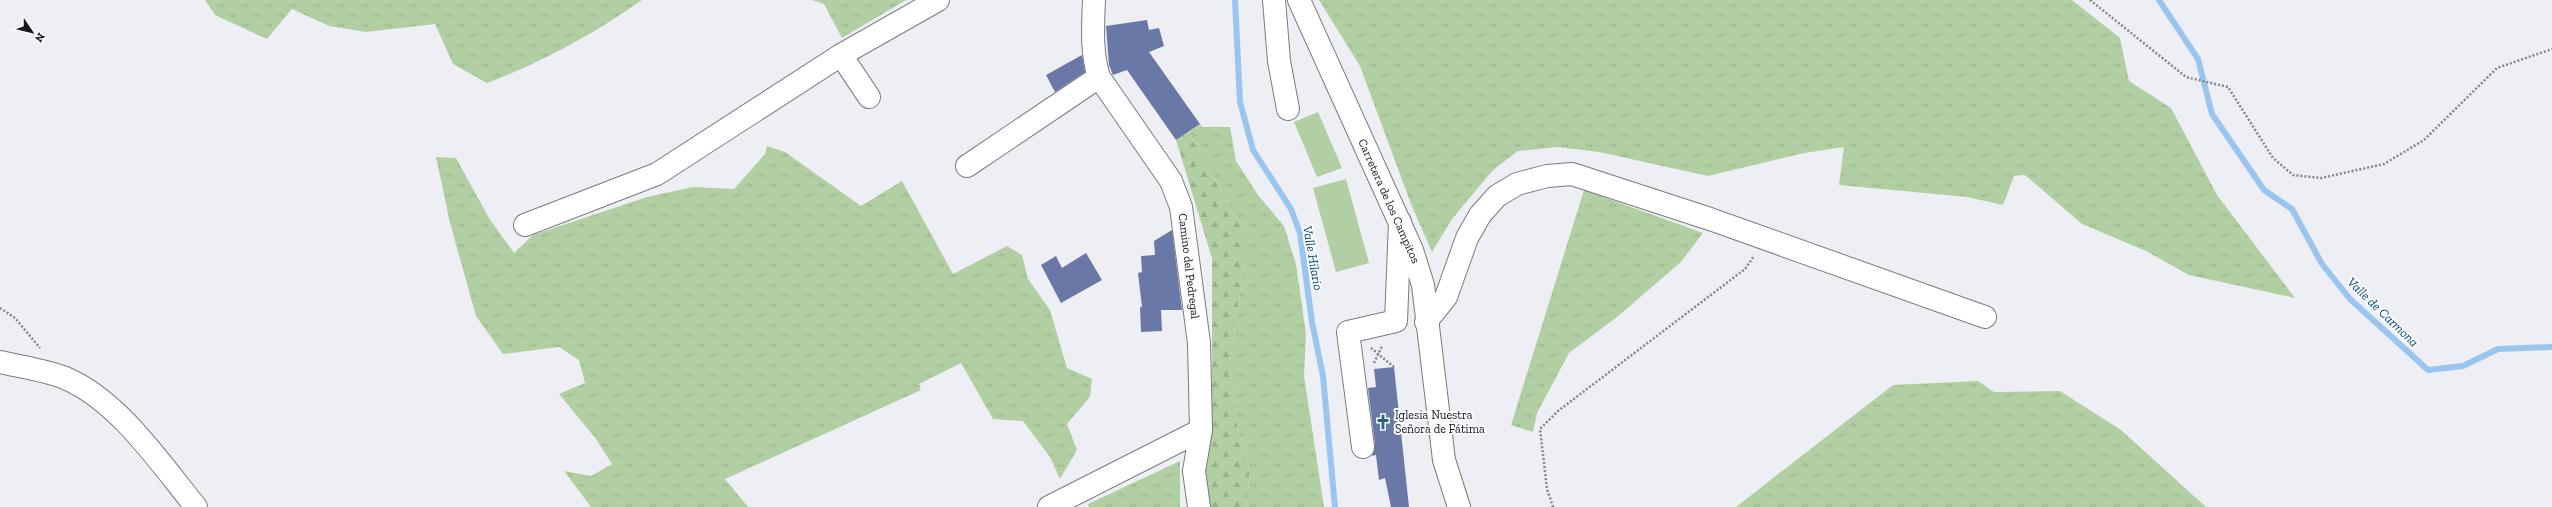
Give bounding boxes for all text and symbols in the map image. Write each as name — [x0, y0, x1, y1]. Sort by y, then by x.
north arrow — [12, 12, 52, 52]
text: N — [32, 30, 48, 45]
street label: Carretera de los Campitos — [1355, 137, 1423, 265]
street label: Camino del Pedregal — [1176, 212, 1202, 320]
water label: Valle Hilario — [1300, 225, 1326, 291]
water label: Valle de Carmona — [2344, 274, 2422, 350]
place label: Iglesia Nuestra Señora de Fátima — [1395, 408, 1485, 436]
church icon: Iglesia Nuestra Señora de Fátima — [1374, 413, 1392, 431]

